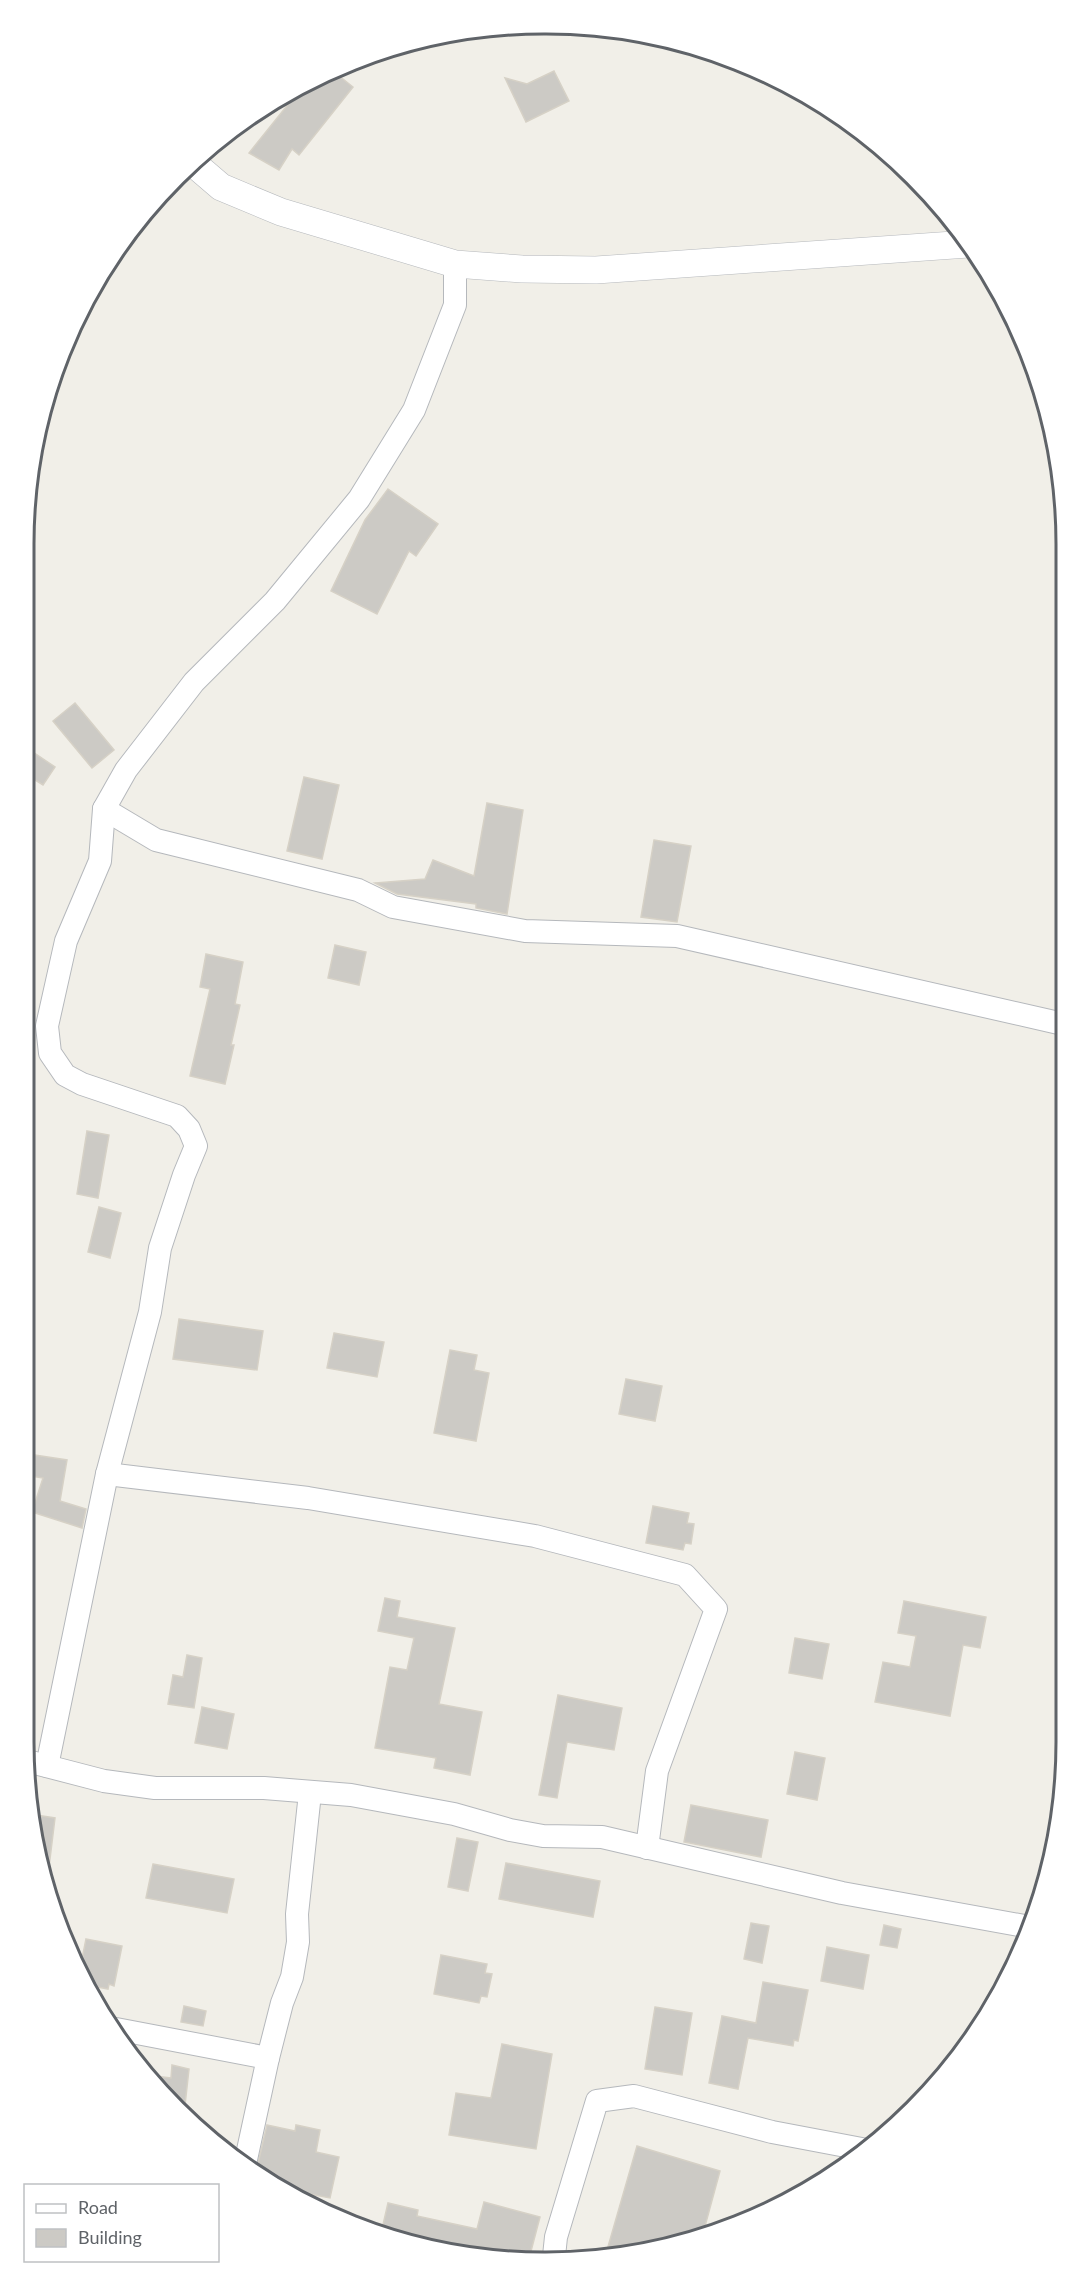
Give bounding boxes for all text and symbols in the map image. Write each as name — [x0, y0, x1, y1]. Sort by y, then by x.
legend — [24, 2184, 219, 2262]
text: Road — [78, 2196, 118, 2218]
text: Building — [78, 2226, 142, 2248]

